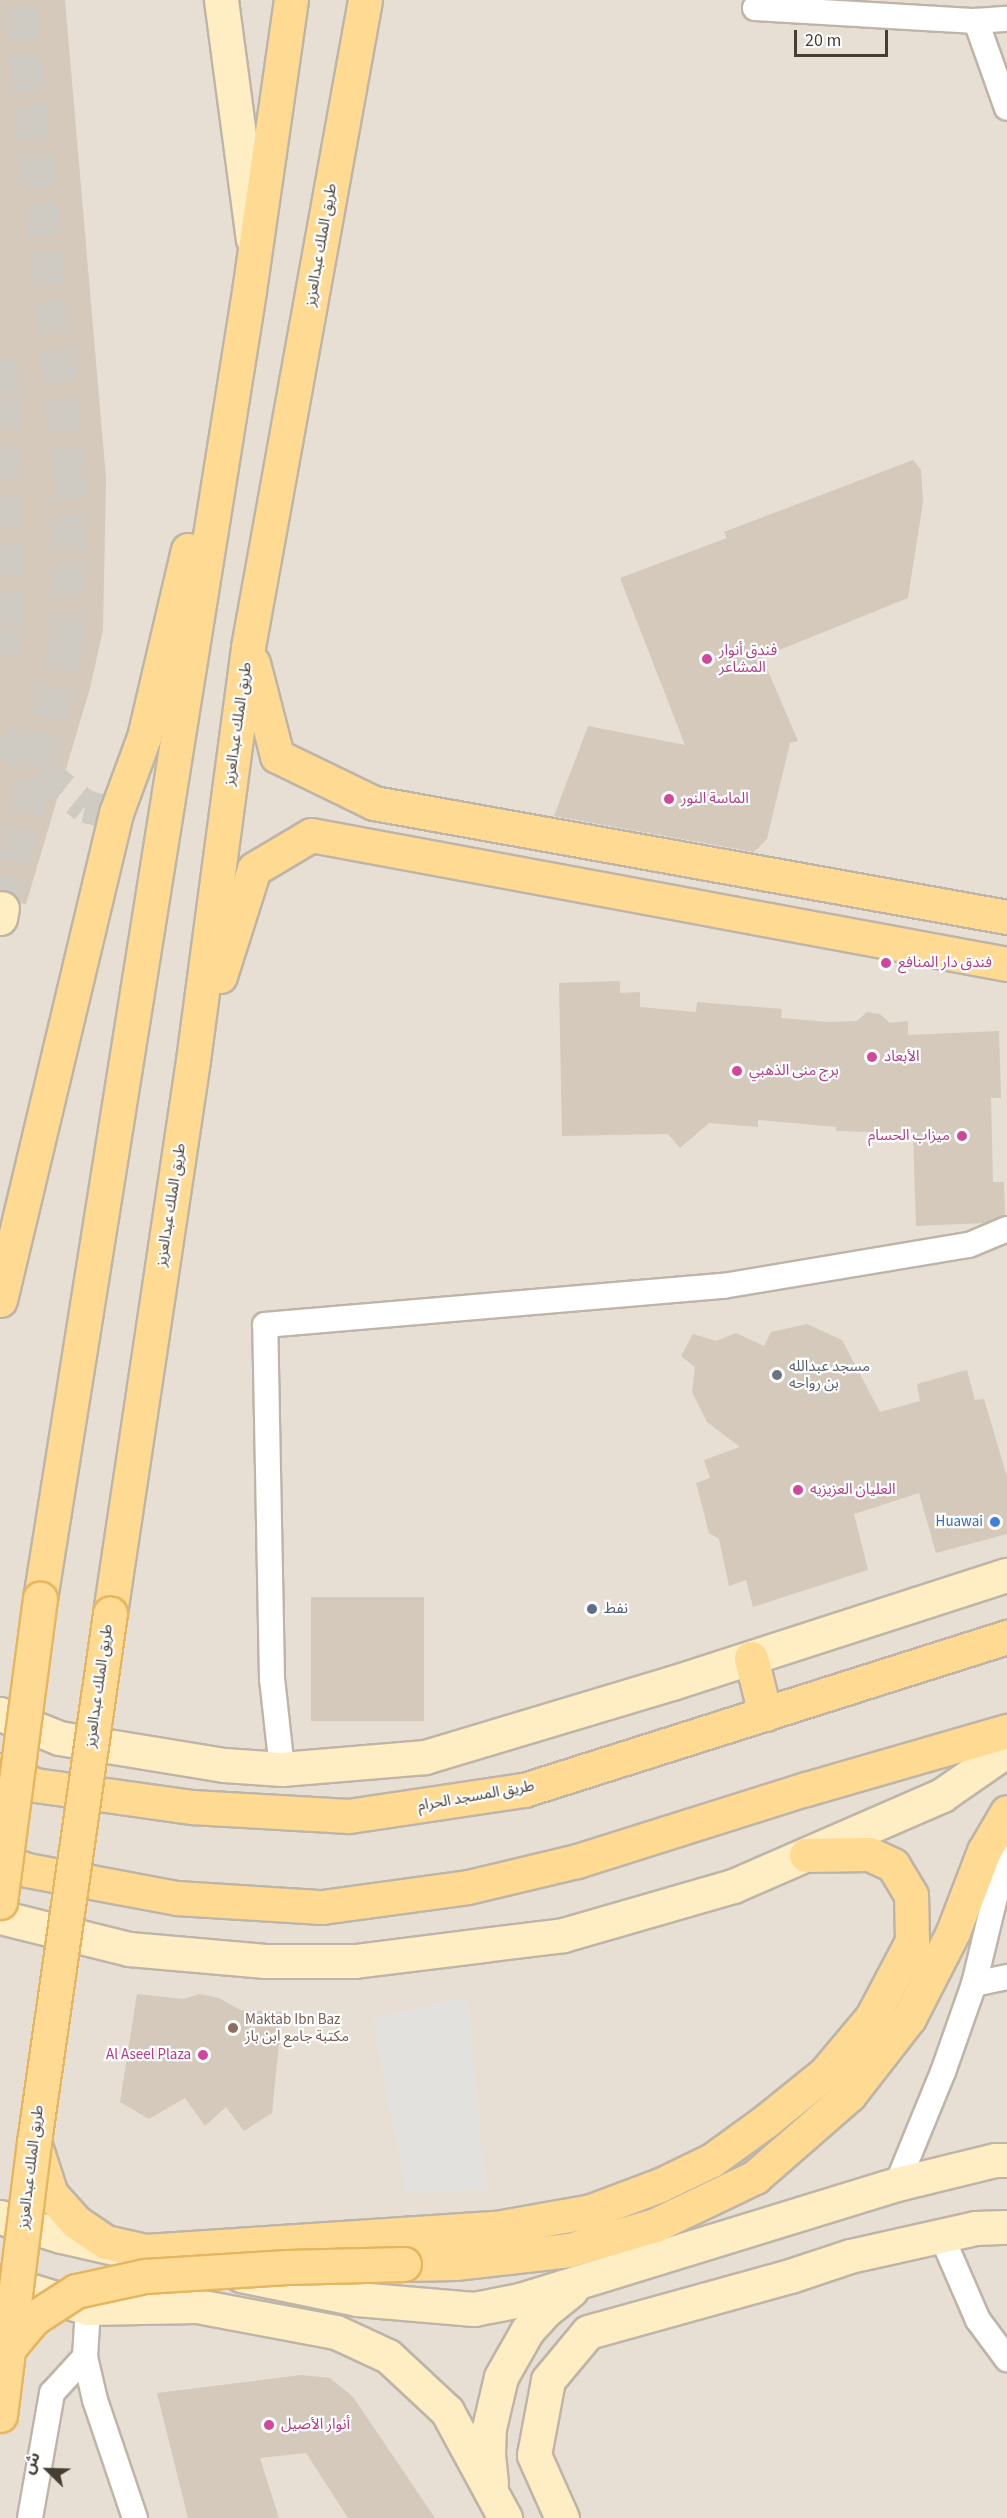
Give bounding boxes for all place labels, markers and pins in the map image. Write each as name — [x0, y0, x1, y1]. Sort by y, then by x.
place label: فندق أنوار المشاعر — [719, 641, 777, 676]
marker: فندق أنوار المشاعر — [700, 652, 714, 666]
place label: الماسة النور — [681, 790, 749, 808]
marker: الماسة النور — [662, 792, 676, 806]
place label: فندق دار المنافع — [898, 954, 992, 972]
marker: فندق دار المنافع — [879, 956, 893, 970]
place label: الأبعاد — [884, 1048, 920, 1066]
marker: الأبعاد — [865, 1050, 879, 1064]
place label: برج منى الذهبي — [749, 1062, 839, 1080]
marker: برج منى الذهبي — [730, 1064, 744, 1078]
place label: ميزاب الحسام — [868, 1127, 950, 1145]
marker: ميزاب الحسام — [955, 1129, 969, 1143]
place label: مسجد عبدالله بن رواحه — [789, 1357, 870, 1392]
marker: مسجد عبدالله بن رواحه — [770, 1368, 784, 1382]
place label: العليان العزيزيه — [810, 1481, 896, 1499]
marker: العليان العزيزيه — [791, 1483, 805, 1497]
place label: Huawai — [936, 1513, 983, 1531]
marker: Huawai — [988, 1515, 1002, 1529]
place label: نفط — [604, 1600, 628, 1618]
marker: نفط — [585, 1602, 599, 1616]
place label: Maktab Ibn Baz مكتبة جامع ابن باز — [245, 2010, 349, 2045]
marker: Maktab Ibn Baz مكتبة جامع ابن باز — [226, 2021, 240, 2035]
place label: Al Aseel Plaza — [106, 2046, 191, 2064]
marker: Al Aseel Plaza — [196, 2048, 210, 2062]
place label: أنوار الأصيل — [281, 2416, 350, 2434]
marker: أنوار الأصيل — [262, 2418, 276, 2432]

